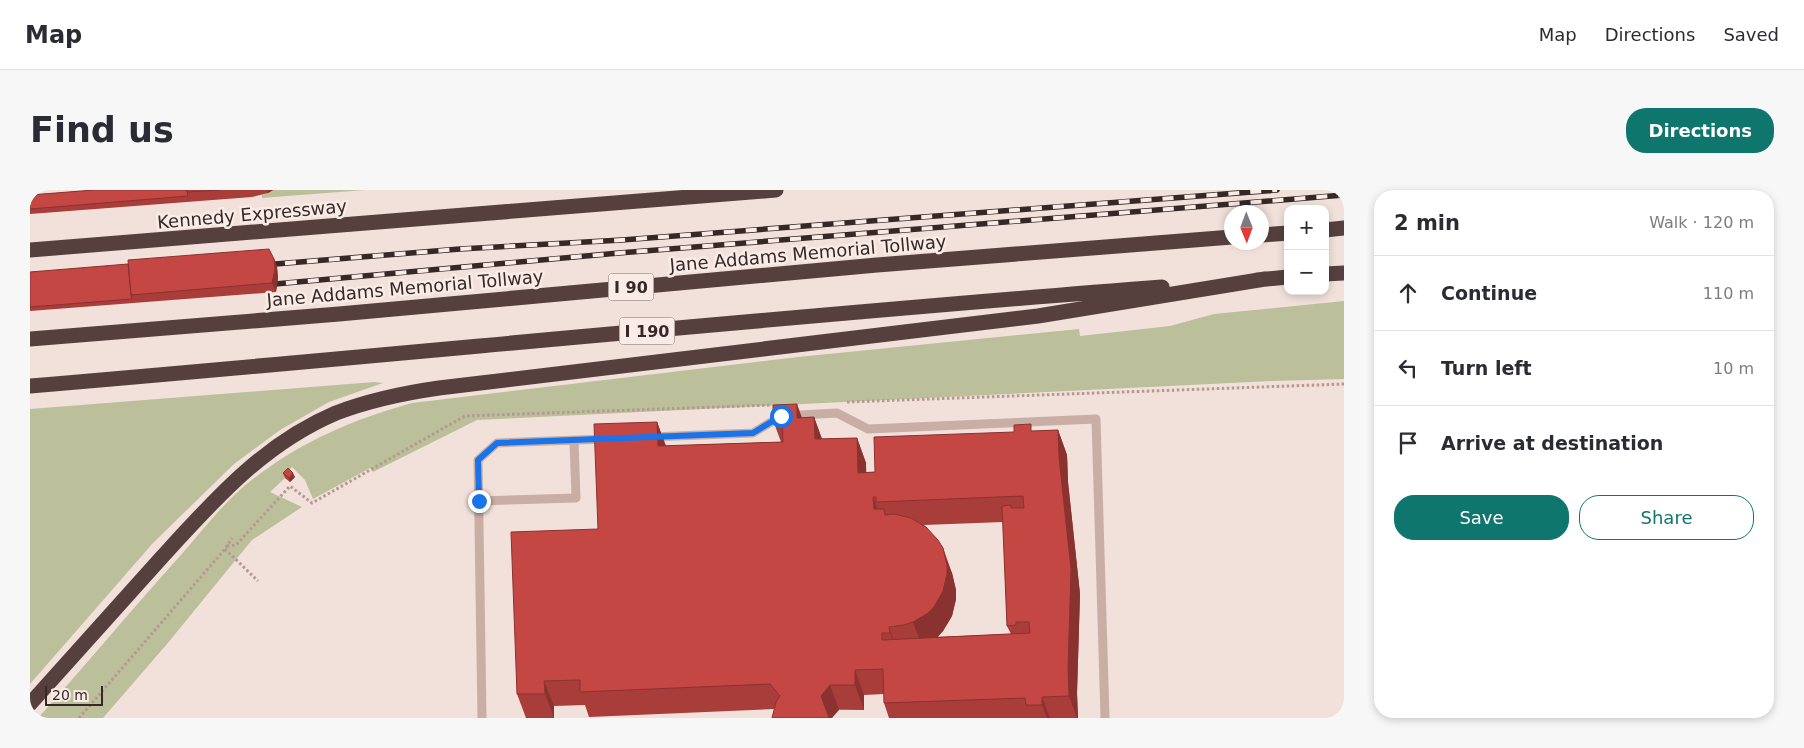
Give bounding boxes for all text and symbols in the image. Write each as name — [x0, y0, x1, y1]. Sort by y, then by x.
text: Map — [25, 21, 82, 49]
text: Map — [1539, 24, 1577, 45]
text: Directions — [1605, 24, 1695, 45]
text: Saved — [1723, 24, 1779, 45]
button: Directions — [1626, 108, 1774, 153]
text: Find us — [30, 110, 174, 150]
street label: Kennedy Expressway — [156, 195, 348, 233]
north arrow — [1224, 205, 1269, 250]
map controls — [1284, 205, 1329, 295]
button: + — [1284, 205, 1329, 250]
text: 2 min — [1394, 211, 1460, 235]
text: Walk · 120 m — [1649, 213, 1754, 232]
street label: Jane Addams Memorial Tollway — [668, 230, 948, 276]
button: − — [1284, 250, 1329, 295]
street label: Jane Addams Memorial Tollway — [265, 265, 545, 311]
road number: I 90 — [608, 274, 654, 300]
icon: ahead — [1394, 279, 1422, 307]
text: Continue — [1441, 282, 1537, 304]
text: 110 m — [1703, 284, 1754, 303]
road number: I 190 — [620, 318, 674, 344]
icon: left — [1394, 354, 1422, 382]
text: Turn left — [1441, 357, 1532, 379]
text: 10 m — [1713, 359, 1754, 378]
route start — [770, 405, 793, 428]
icon: arrive — [1394, 429, 1422, 457]
text: Arrive at destination — [1441, 432, 1663, 454]
route end — [468, 490, 491, 513]
button: Save — [1394, 495, 1569, 540]
button: Share — [1579, 495, 1754, 540]
scale bar — [45, 683, 102, 706]
text: 20 m — [52, 687, 88, 703]

